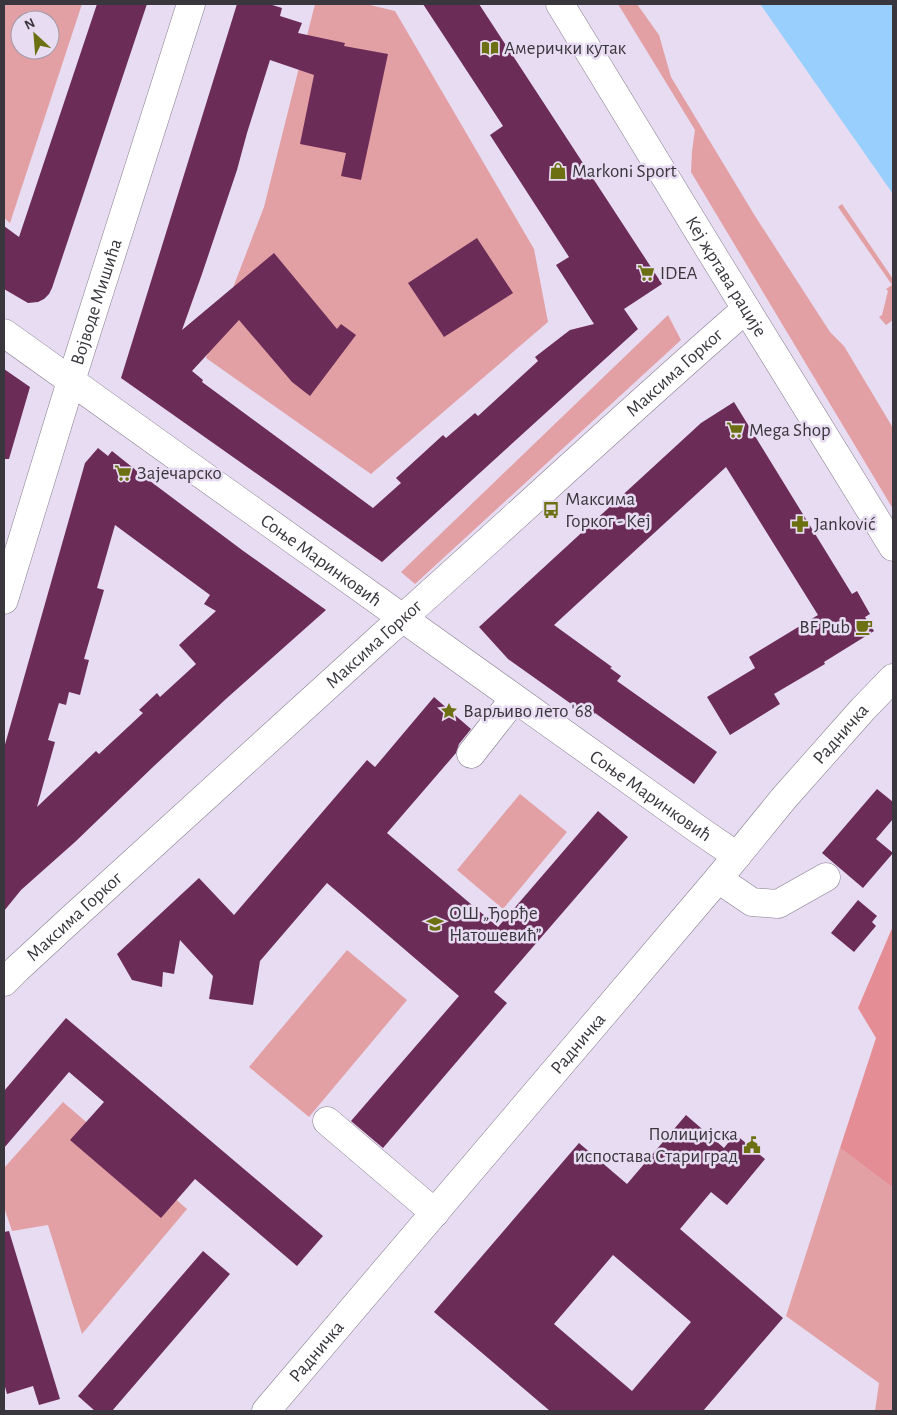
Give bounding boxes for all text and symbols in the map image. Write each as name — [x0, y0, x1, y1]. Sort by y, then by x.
north arrow — [10, 10, 60, 60]
text: N — [22, 16, 37, 33]
library icon: Амерички кутак — [480, 38, 500, 58]
place label: Амерички кутак — [504, 39, 627, 58]
shop icon: Markoni Sport — [548, 161, 568, 181]
place label: Markoni Sport — [572, 162, 677, 181]
street label: Кеј жртава рације — [682, 213, 770, 340]
street label: Војводе Мишића — [67, 236, 125, 367]
supermarket icon: IDEA — [636, 263, 656, 283]
place label: IDEA — [660, 264, 698, 283]
street label: Максима Горког — [622, 324, 727, 420]
supermarket icon: Mega Shop — [725, 420, 745, 440]
place label: Mega Shop — [749, 421, 831, 440]
supermarket icon: Зајечарско — [113, 463, 133, 483]
place label: Зајечарско — [137, 464, 222, 483]
place label: Максима Горког - Кеј — [565, 490, 651, 531]
bus stop icon: Максима Горког - Кеј — [541, 500, 561, 520]
street label: Соње Маринковић — [257, 510, 385, 610]
pharmacy icon: Janković — [790, 514, 810, 534]
place label: Janković — [814, 515, 875, 534]
street label: Максима Горког — [322, 596, 426, 692]
cafe icon: BF Pub — [854, 617, 874, 637]
place label: BF Pub — [799, 618, 850, 637]
street label: Радничка — [809, 700, 872, 768]
place icon: Варљиво лето '68 — [439, 701, 459, 721]
place label: Варљиво лето '68 — [463, 702, 593, 721]
street label: Соње Маринковић — [586, 746, 715, 845]
street label: Максима Горког — [23, 868, 126, 965]
place label: ОШ „Ђорђе Натошевић” — [449, 904, 542, 945]
school or university icon: ОШ „Ђорђе Натошевић” — [425, 914, 445, 934]
street label: Радничка — [547, 1009, 609, 1078]
place label: Полицијска испостава Стари град — [575, 1125, 738, 1166]
public building icon: Полицијска испостава Стари град — [742, 1135, 762, 1155]
street label: Радничка — [285, 1317, 348, 1386]

